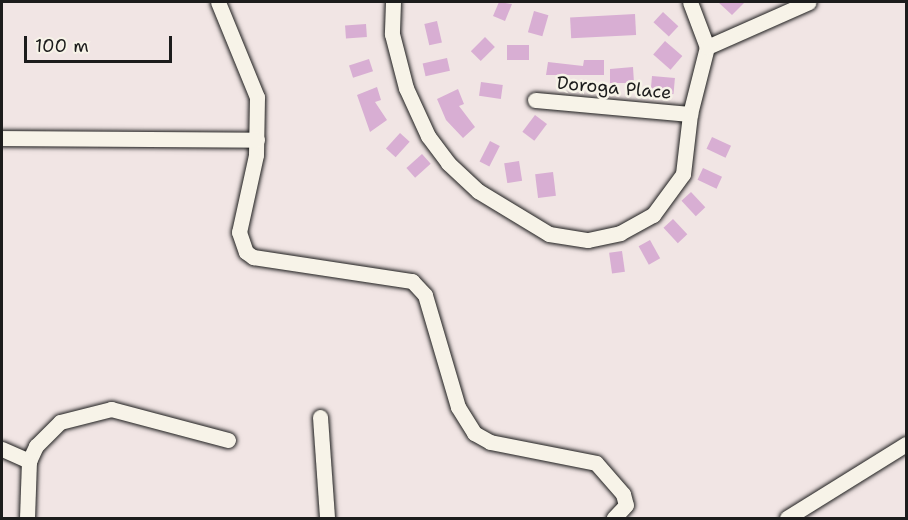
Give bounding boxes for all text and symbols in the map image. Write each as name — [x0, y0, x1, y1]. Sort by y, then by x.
scale bar — [27, 24, 176, 62]
text: 100 m — [35, 34, 89, 58]
street label: Doroga Place — [556, 72, 672, 104]

